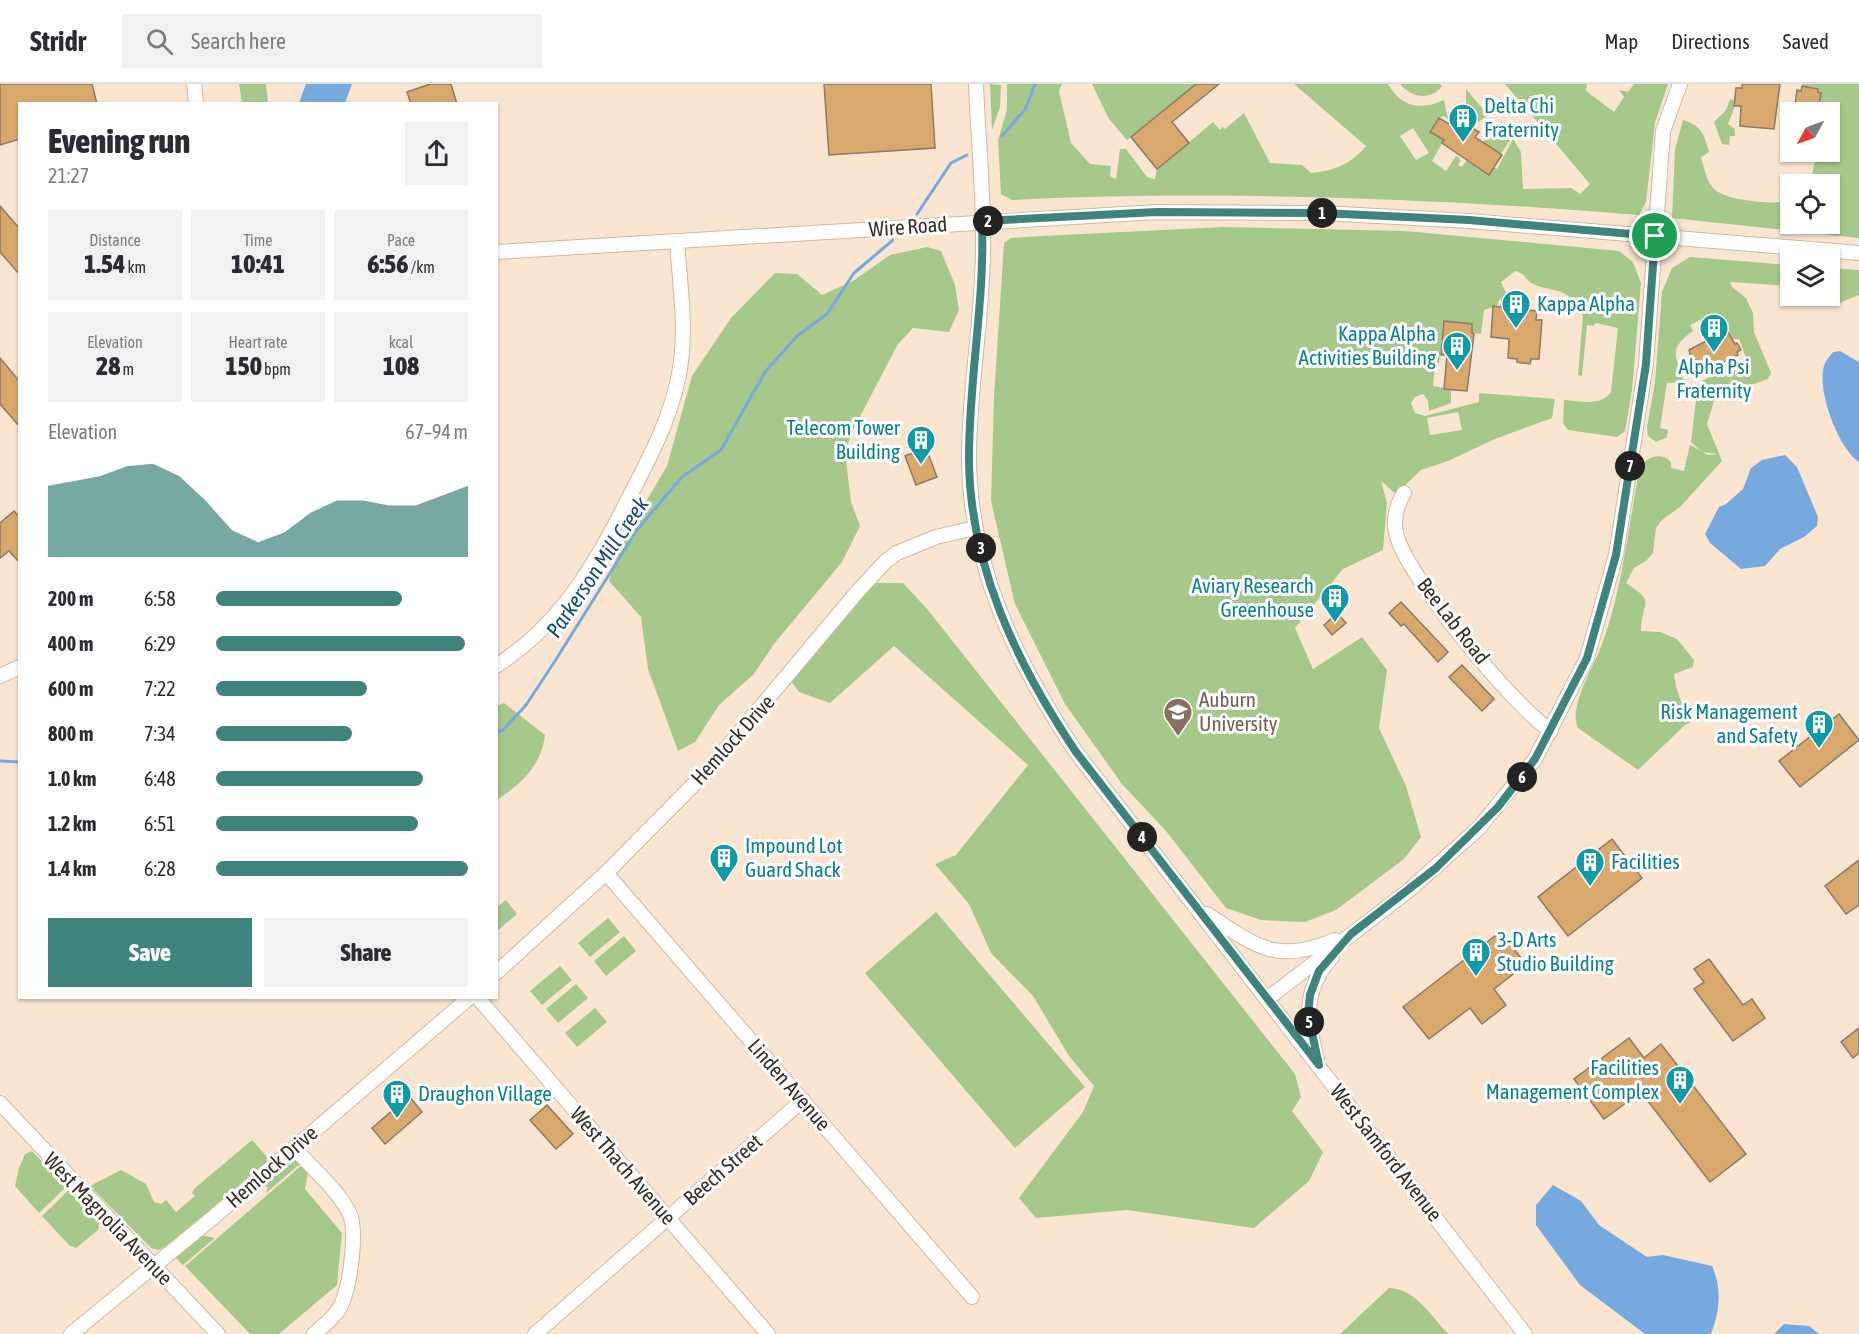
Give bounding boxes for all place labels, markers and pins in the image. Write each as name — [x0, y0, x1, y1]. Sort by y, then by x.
place label: Delta Chi Fraternity — [1484, 93, 1559, 141]
building icon: Delta Chi Fraternity — [1447, 102, 1479, 144]
pin: 1 — [1307, 198, 1337, 228]
pin: 2 — [973, 206, 1003, 236]
pin — [1629, 210, 1680, 261]
building icon: Kappa Alpha — [1500, 288, 1532, 330]
place label: Kappa Alpha — [1537, 291, 1635, 315]
building icon: Alpha Psi Fraternity — [1698, 312, 1730, 354]
place label: Kappa Alpha Activities Building — [1299, 321, 1436, 369]
building icon: Kappa Alpha Activities Building — [1441, 330, 1473, 372]
place label: Alpha Psi Fraternity — [1677, 354, 1752, 402]
place label: Telecom Tower Building — [786, 415, 901, 463]
building icon: Telecom Tower Building — [905, 424, 937, 466]
pin: 7 — [1615, 451, 1645, 481]
pin: 3 — [966, 533, 996, 563]
place label: Aviary Research Greenhouse — [1192, 573, 1314, 621]
building icon: Aviary Research Greenhouse — [1319, 582, 1351, 624]
place label: Auburn University — [1199, 687, 1278, 735]
school or university icon: Auburn University — [1162, 696, 1194, 738]
place label: Risk Management and Safety — [1660, 699, 1798, 747]
building icon: Risk Management and Safety — [1803, 708, 1835, 750]
pin: 6 — [1507, 762, 1537, 792]
pin: 4 — [1127, 822, 1157, 852]
place label: Impound Lot Guard Shack — [745, 833, 843, 881]
building icon: Impound Lot Guard Shack — [708, 842, 740, 884]
building icon: Facilities — [1574, 846, 1606, 888]
place label: Facilities — [1611, 849, 1680, 873]
place label: 3-D Arts Studio Building — [1497, 927, 1614, 975]
building icon: 3-D Arts Studio Building — [1460, 936, 1492, 978]
pin: 5 — [1294, 1007, 1324, 1037]
place label: Facilities Management Complex — [1486, 1055, 1660, 1103]
building icon: Facilities Management Complex — [1664, 1064, 1696, 1106]
building icon: Draughon Village — [381, 1078, 413, 1120]
place label: Draughon Village — [418, 1081, 552, 1105]

